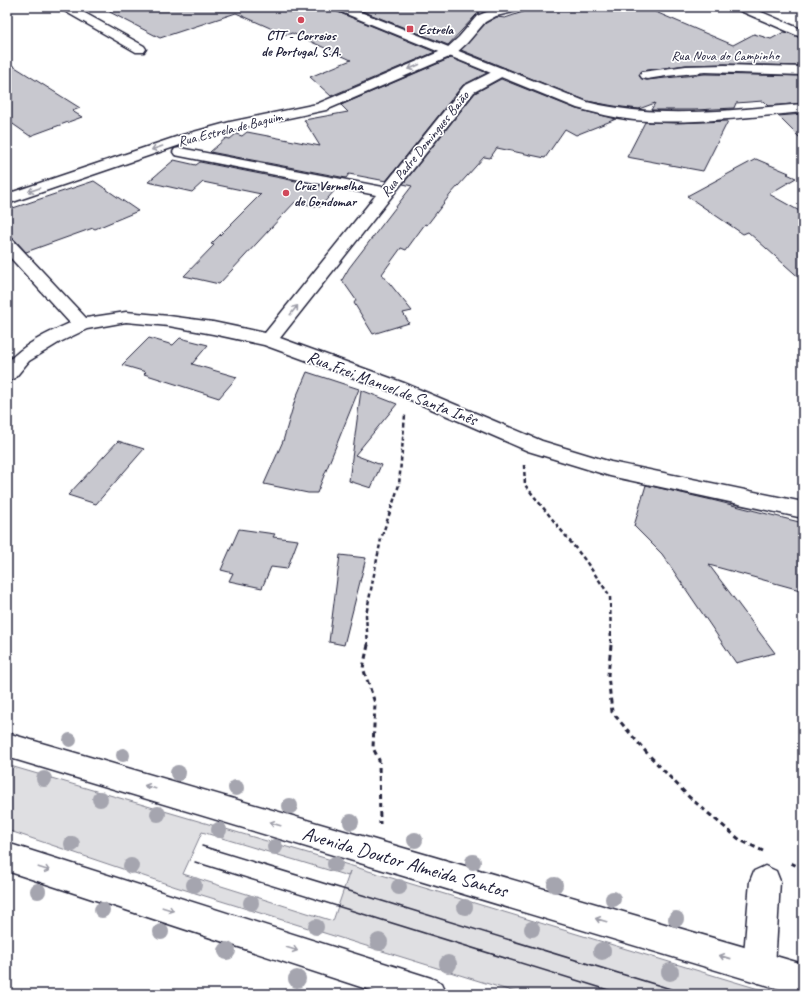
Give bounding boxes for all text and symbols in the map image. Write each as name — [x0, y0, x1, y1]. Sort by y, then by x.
marker: CTT - Correios de Portugal, S.A. — [296, 15, 306, 25]
place label: Estrela — [418, 21, 454, 38]
marker: Estrela — [405, 24, 415, 34]
place label: CTT - Correios de Portugal, S.A. — [261, 27, 341, 60]
street label: Rua Nova do Campinho — [671, 47, 781, 64]
one-way arrow — [408, 64, 420, 71]
street label: Rua Padre Domingues Baião — [377, 87, 473, 200]
street label: Rua Estrela de Baguim — [176, 108, 285, 150]
one-way arrow — [151, 145, 164, 152]
place label: Cruz Vermelha de Gondomar — [294, 177, 364, 210]
one-way arrow — [28, 187, 41, 194]
marker: Cruz Vermelha de Gondomar — [281, 188, 291, 198]
one-way arrow — [290, 304, 299, 315]
street label: Rua Frei Manuel de Santa Inês — [304, 346, 482, 431]
one-way arrow — [144, 783, 157, 790]
one-way arrow — [268, 820, 281, 827]
street label: Avenida Doutor Almeida Santos — [300, 821, 513, 904]
one-way arrow — [37, 866, 50, 873]
one-way arrow — [161, 906, 174, 913]
one-way arrow — [594, 916, 607, 923]
one-way arrow — [285, 946, 298, 953]
one-way arrow — [719, 953, 732, 960]

